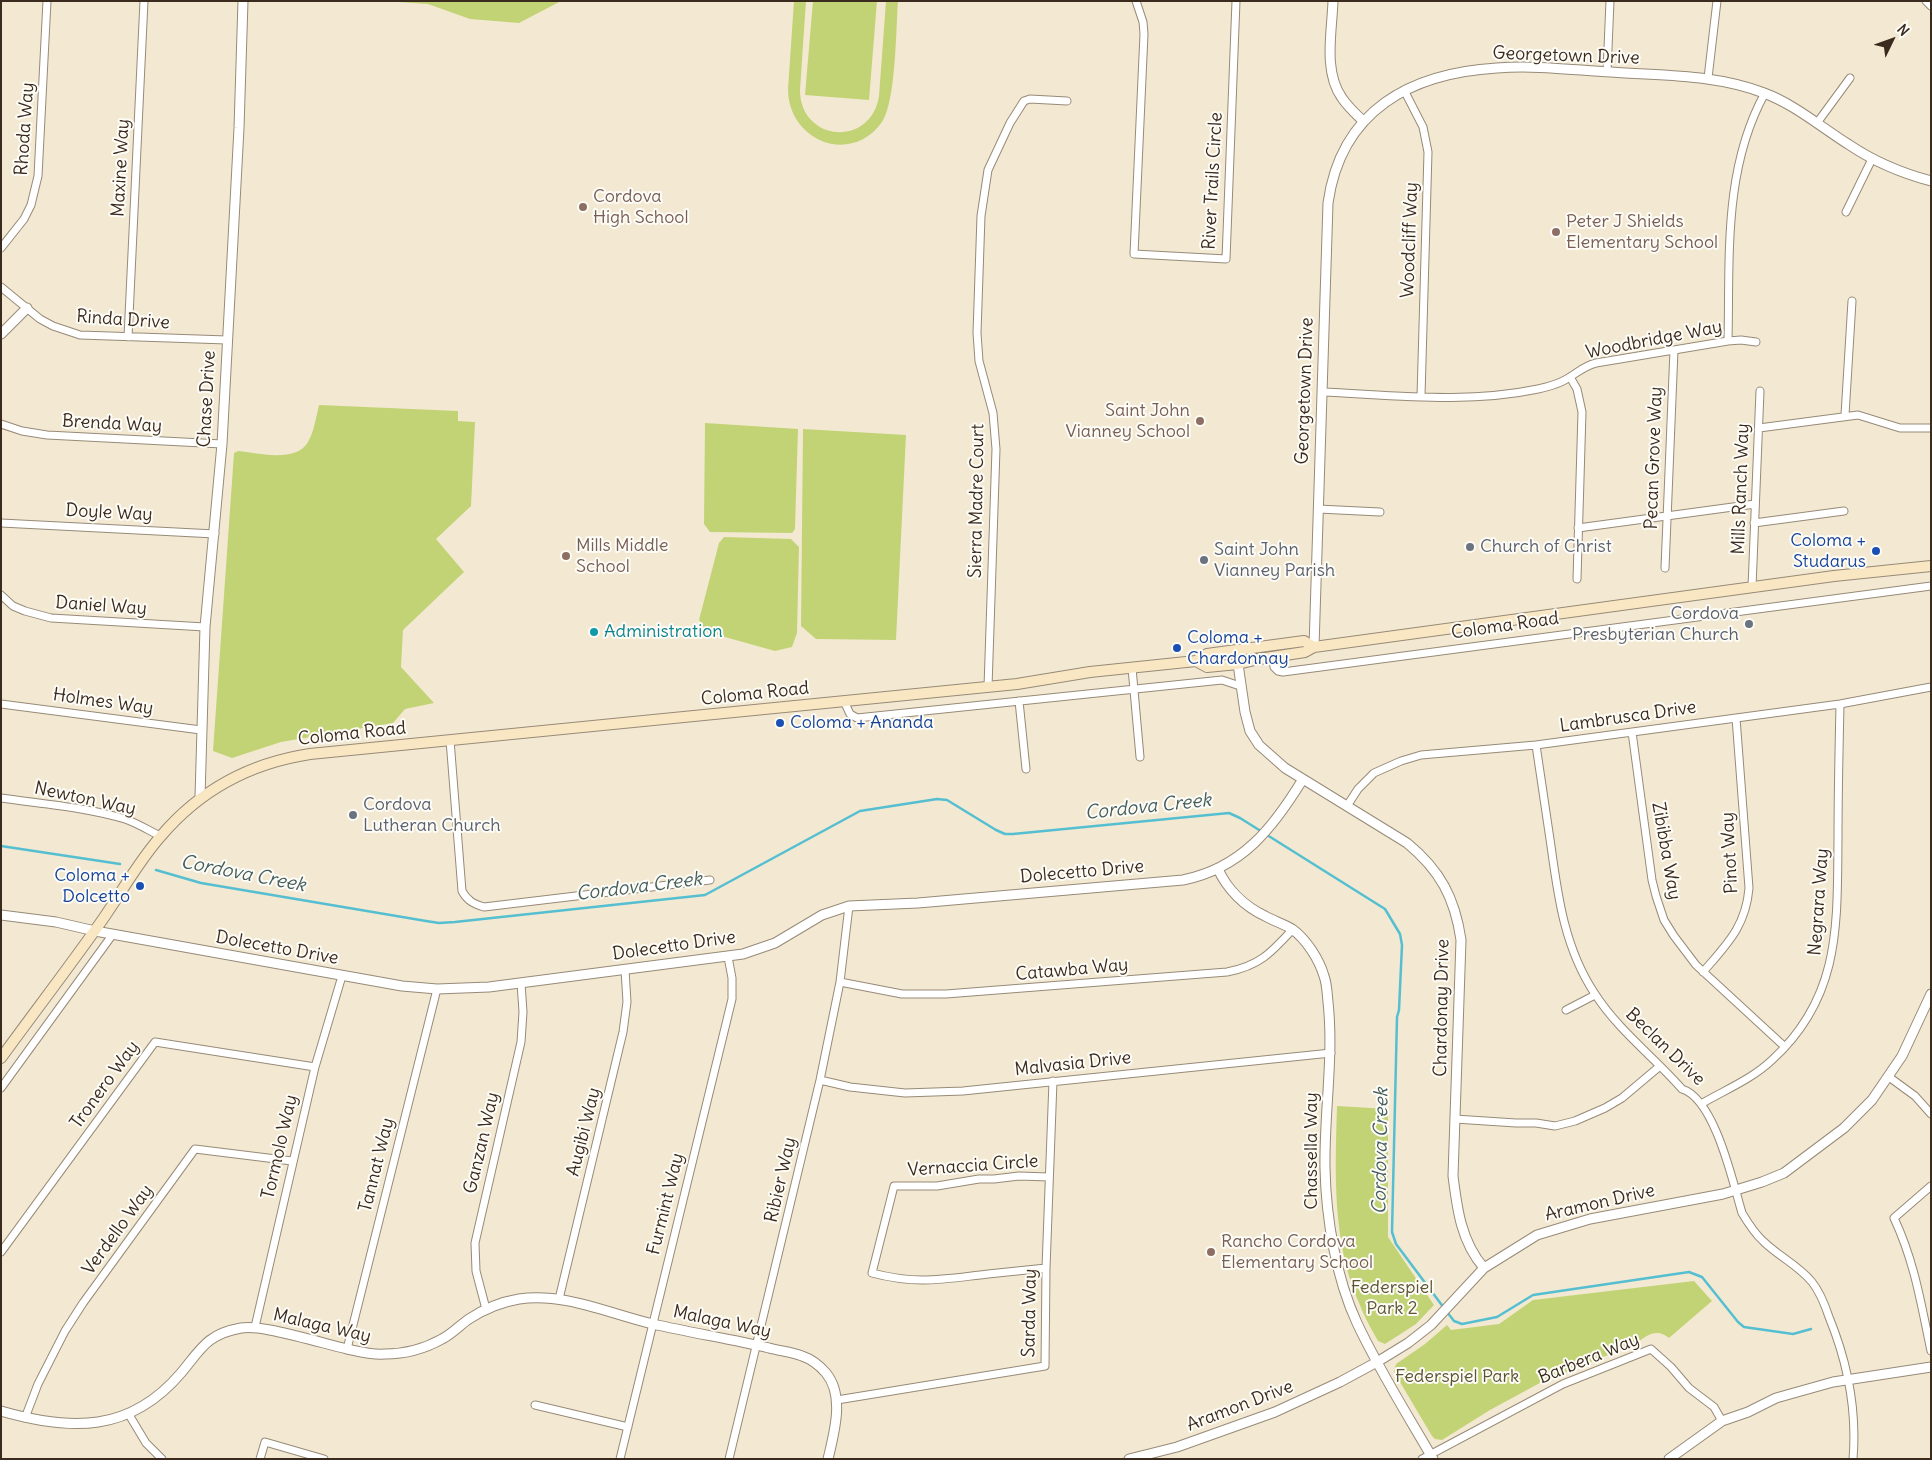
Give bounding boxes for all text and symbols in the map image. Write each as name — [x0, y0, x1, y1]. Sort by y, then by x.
north arrow — [1867, 15, 1917, 65]
text: N — [1893, 20, 1913, 40]
street label: Georgetown Drive — [1492, 43, 1640, 69]
street label: Rhoda Way — [11, 82, 39, 176]
street label: River Trails Circle — [1199, 112, 1227, 250]
street label: Maxine Way — [108, 118, 134, 218]
street label: Woodcliff Way — [1397, 182, 1423, 298]
place label: Cordova High School — [593, 186, 688, 228]
marker: Cordova High School — [577, 201, 589, 213]
place label: Peter J Shields Elementary School — [1566, 211, 1718, 253]
marker: Peter J Shields Elementary School — [1550, 226, 1562, 238]
street label: Rinda Drive — [76, 306, 170, 334]
street label: Woodbridge Way — [1584, 316, 1724, 364]
street label: Georgetown Drive — [1292, 317, 1318, 465]
street label: Chase Drive — [194, 350, 220, 448]
street label: Pecan Grove Way — [1641, 386, 1667, 530]
place label: Saint John Vianney School — [1066, 400, 1190, 442]
street label: Brenda Way — [61, 411, 163, 437]
marker: Saint John Vianney School — [1194, 415, 1206, 427]
street label: Mills Ranch Way — [1728, 423, 1754, 555]
street label: Sierra Madre Court — [965, 424, 989, 578]
street label: Doyle Way — [65, 500, 153, 526]
place label: Coloma + Studarus — [1790, 530, 1866, 572]
place label: Mills Middle School — [576, 535, 669, 578]
place label: Church of Christ — [1480, 536, 1612, 558]
place label: Saint John Vianney Parish — [1214, 539, 1335, 582]
marker: Church of Christ — [1464, 541, 1476, 553]
marker: Coloma + Studarus — [1870, 545, 1882, 557]
marker: Mills Middle School — [560, 550, 572, 562]
marker: Saint John Vianney Parish — [1198, 554, 1210, 566]
street label: Daniel Way — [55, 592, 147, 620]
place label: Cordova Presbyterian Church — [1572, 603, 1739, 646]
street label: Coloma Road — [1450, 608, 1560, 644]
marker: Cordova Presbyterian Church — [1743, 618, 1755, 630]
place label: Administration — [604, 621, 723, 643]
marker: Administration — [588, 626, 600, 638]
place label: Coloma + Chardonnay — [1187, 627, 1289, 670]
marker: Coloma + Chardonnay — [1171, 642, 1183, 654]
street label: Coloma Road — [700, 678, 810, 710]
street label: Holmes Way — [51, 684, 155, 720]
street label: Lambrusca Drive — [1558, 697, 1698, 737]
place label: Coloma + Ananda — [790, 712, 934, 734]
marker: Coloma + Ananda — [774, 717, 786, 729]
street label: Coloma Road — [297, 718, 407, 750]
street label: Newton Way — [32, 778, 138, 820]
water label: Cordova Creek — [1084, 789, 1212, 825]
place label: Cordova Lutheran Church — [363, 794, 501, 836]
street label: Zibibba Way — [1647, 800, 1685, 902]
marker: Cordova Lutheran Church — [347, 809, 359, 821]
street label: Pinot Way — [1717, 812, 1743, 894]
street label: Negrara Way — [1804, 848, 1834, 956]
water label: Cordova Creek — [179, 851, 307, 897]
street label: Dolecetto Drive — [1019, 856, 1145, 888]
place label: Coloma + Dolcetto — [54, 865, 130, 908]
water label: Cordova Creek — [575, 868, 703, 906]
marker: Coloma + Dolcetto — [134, 880, 146, 892]
street label: Dolecetto Drive — [214, 927, 340, 969]
street label: Dolecetto Drive — [611, 927, 737, 965]
street label: Chardonay Drive — [1430, 939, 1454, 1077]
street label: Catawba Way — [1015, 954, 1129, 986]
street label: Beclan Drive — [1621, 1004, 1709, 1090]
street label: Tronero Way — [66, 1037, 144, 1133]
street label: Malvasia Drive — [1014, 1047, 1132, 1081]
street label: Augibi Way — [563, 1085, 605, 1179]
water label: Cordova Creek — [1368, 1088, 1394, 1214]
street label: Ganzan Way — [460, 1090, 504, 1196]
street label: Chassella Way — [1301, 1092, 1323, 1210]
street label: Tormolo Way — [258, 1093, 302, 1201]
street label: Tannat Way — [355, 1116, 399, 1214]
street label: Ribier Way — [761, 1135, 801, 1225]
street label: Furmint Way — [643, 1151, 689, 1257]
street label: Vernaccia Circle — [907, 1151, 1039, 1181]
street label: Aramon Drive — [1543, 1180, 1657, 1226]
street label: Verdello Way — [78, 1181, 158, 1279]
place label: Rancho Cordova Elementary School — [1221, 1231, 1373, 1274]
marker: Rancho Cordova Elementary School — [1205, 1246, 1217, 1258]
street label: Sarda Way — [1018, 1268, 1042, 1358]
park label: Federspiel Park 2 — [1351, 1277, 1433, 1320]
street label: Malaga Way — [671, 1301, 773, 1343]
street label: Malaga Way — [271, 1304, 373, 1348]
street label: Barbera Way — [1535, 1329, 1643, 1389]
park label: Federspiel Park — [1395, 1366, 1519, 1388]
street label: Aramon Drive — [1184, 1376, 1296, 1436]

